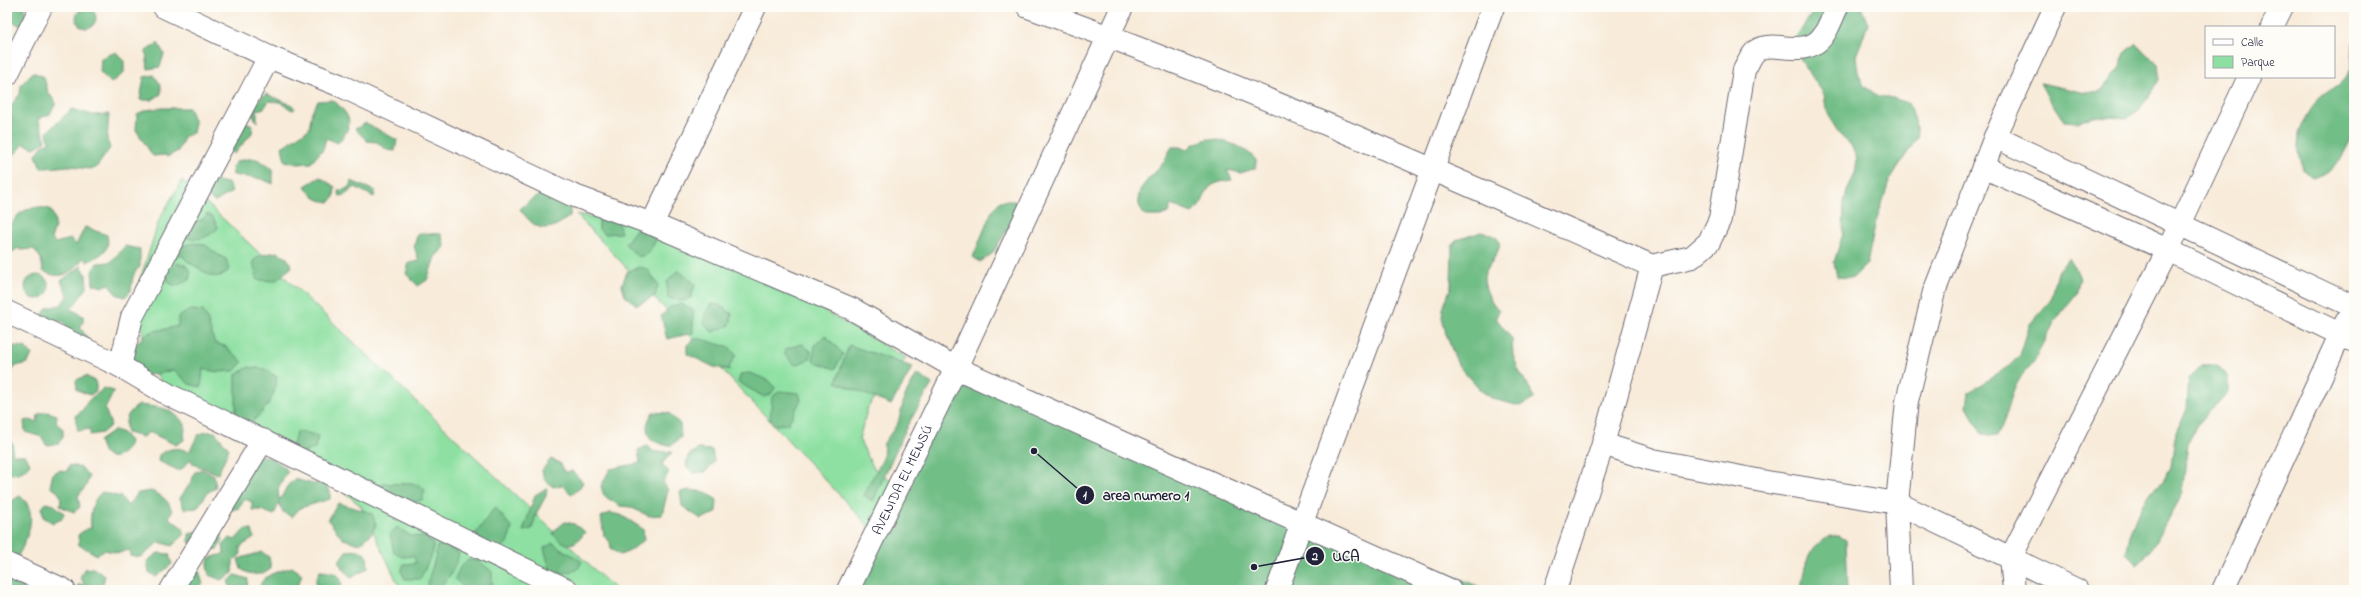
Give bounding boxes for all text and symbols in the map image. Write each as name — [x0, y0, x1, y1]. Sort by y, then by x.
legend — [2205, 26, 2335, 78]
text: Calle — [2241, 34, 2264, 52]
text: Parque — [2241, 54, 2275, 72]
street label: AVENIDA EL MENSÚ — [867, 421, 939, 539]
callout: area numero 1 — [1075, 481, 1197, 508]
text: area numero 1 — [1103, 485, 1190, 507]
text: 1 — [1083, 487, 1087, 505]
callout: UCA — [1305, 542, 1368, 569]
text: UCA — [1333, 546, 1359, 568]
text: 2 — [1311, 548, 1318, 566]

